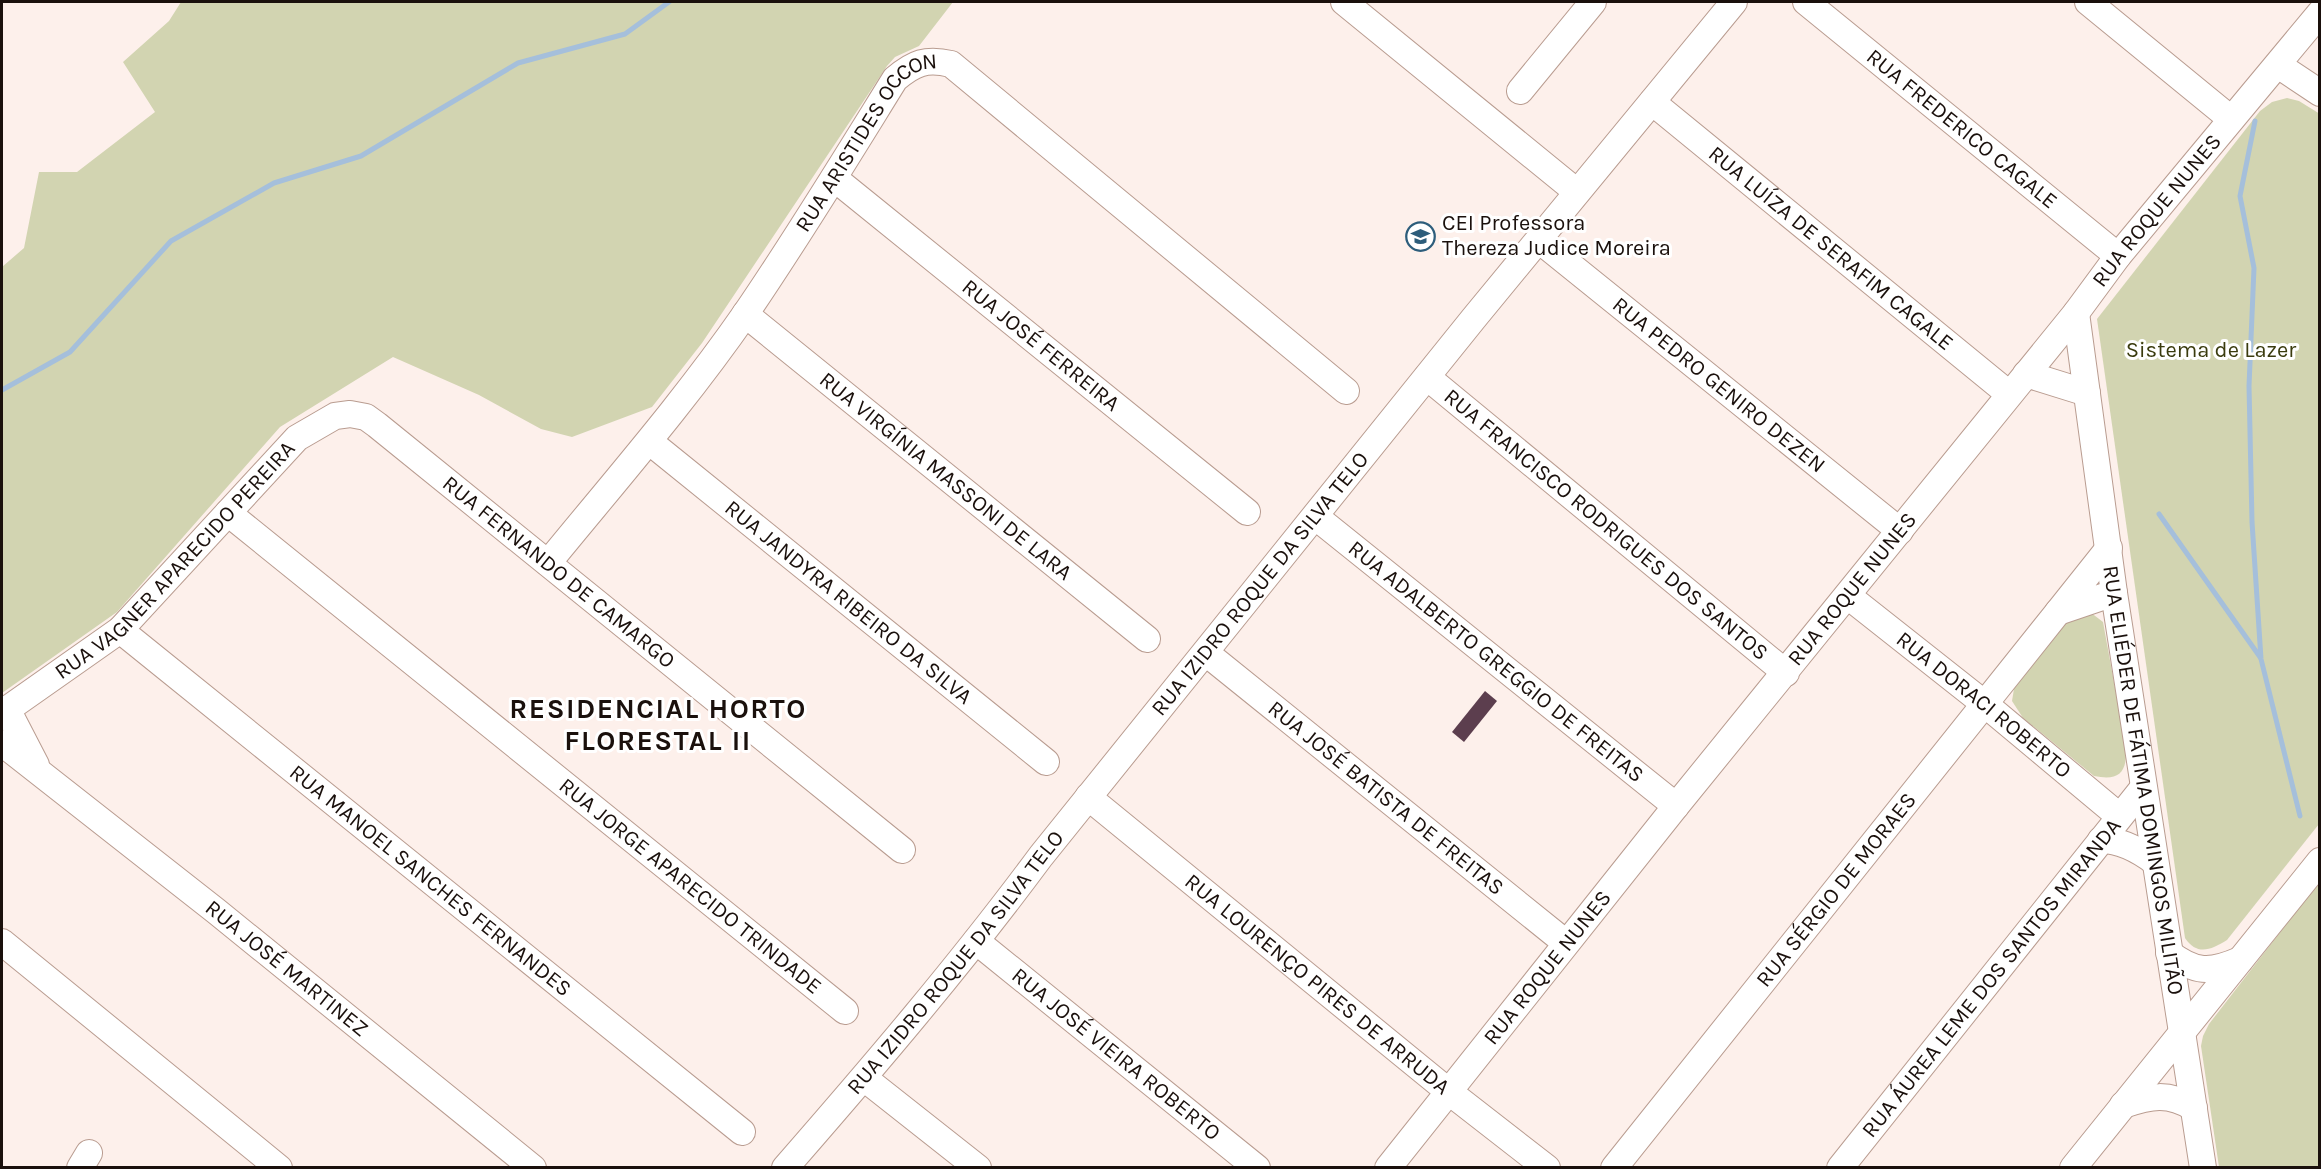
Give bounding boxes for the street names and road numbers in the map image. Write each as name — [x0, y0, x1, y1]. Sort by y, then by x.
street label: RUA FREDERICO CAGALE — [1861, 44, 2062, 214]
street label: RUA ARISTIDES OCCON — [790, 48, 938, 237]
street label: RUA ROQUE NUNES — [2087, 129, 2227, 292]
street label: RUA LUÍZA DE SERAFIM CAGALE — [1703, 140, 1958, 356]
street label: RUA JOSÉ FERREIRA — [957, 274, 1125, 417]
street label: RUA PEDRO GENIRO DEZEN — [1607, 291, 1830, 479]
street label: RUA VIRGÍNIA MASSONI DE LARA — [814, 366, 1077, 586]
street label: RUA FRANCISCO RODRIGUES DOS SANTOS — [1439, 383, 1773, 666]
street label: RUA VAGNER APARECIDO PEREIRA — [50, 435, 301, 685]
street label: RUA IZIDRO ROQUE DA SILVA TELO — [1146, 447, 1374, 721]
street label: RUA FERNANDO DE CAMARGO — [437, 470, 680, 674]
street label: RUA JANDYRA RIBEIRO DA SILVA — [720, 495, 977, 710]
street label: RUA ROQUE NUNES — [1782, 507, 1922, 671]
street label: RUA ADALBERTO GREGGIO DE FREITAS — [1343, 535, 1649, 788]
street label: RUA ELIÉDER DE FÁTIMA DOMINGOS MILITÃO — [2097, 564, 2189, 997]
street label: RUA DORACI ROBERTO — [1891, 626, 2077, 784]
street label: RUA JOSÉ BATISTA DE FREITAS — [1263, 695, 1509, 901]
street label: RUA MANOEL SANCHES FERNANDES — [284, 759, 577, 1002]
street label: RUA JORGE APARECIDO TRINDADE — [554, 772, 827, 1000]
street label: RUA SÉRGIO DE MORAES — [1751, 787, 1922, 992]
street label: RUA ÁUREA LEME DOS SANTOS MIRANDA — [1856, 813, 2127, 1143]
street label: RUA IZIDRO ROQUE DA SILVA TELO — [841, 825, 1069, 1100]
street label: RUA LOURENÇO PIRES DE ARRUDA — [1179, 868, 1455, 1100]
street label: RUA ROQUE NUNES — [1478, 885, 1617, 1050]
street label: RUA JOSÉ MARTINEZ — [200, 895, 373, 1042]
street label: RUA JOSÉ VIEIRA ROBERTO — [1006, 962, 1226, 1146]

